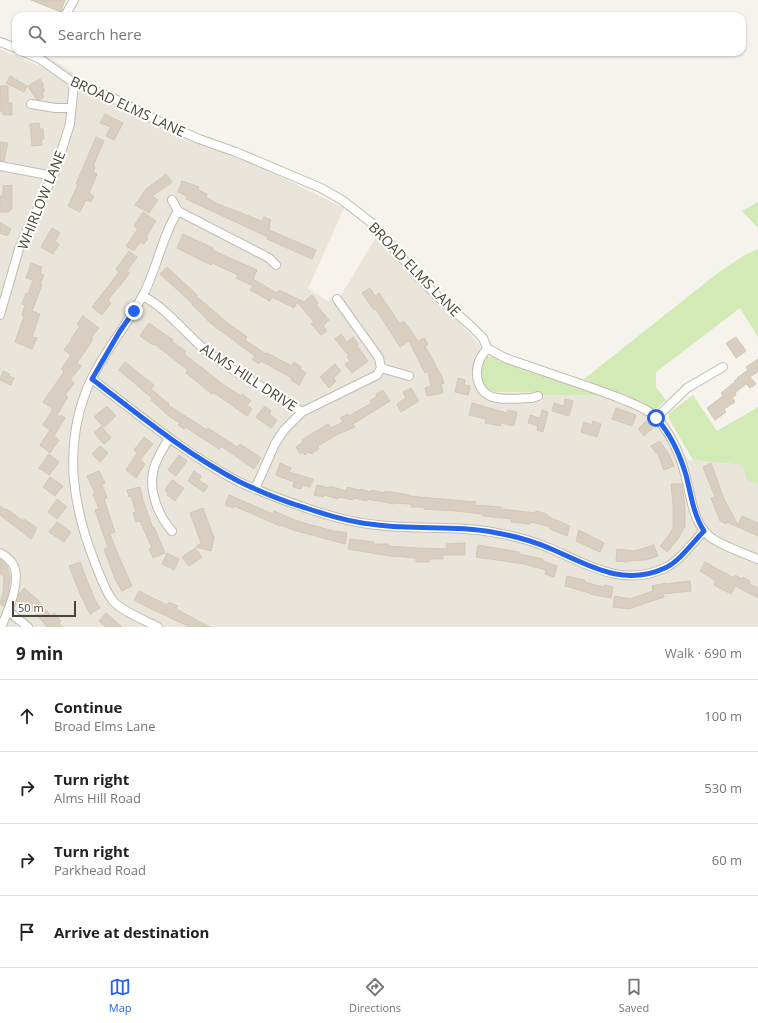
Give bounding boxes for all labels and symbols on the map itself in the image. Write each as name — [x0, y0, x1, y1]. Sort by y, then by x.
street label: BROAD ELMS LANE — [67, 71, 189, 141]
street label: WHIRLOW LANE — [13, 148, 69, 252]
street label: BROAD ELMS LANE — [365, 218, 465, 320]
route end — [125, 302, 143, 320]
street label: ALMS HILL DRIVE — [197, 339, 301, 415]
route start — [647, 409, 665, 427]
scale bar — [12, 599, 76, 618]

